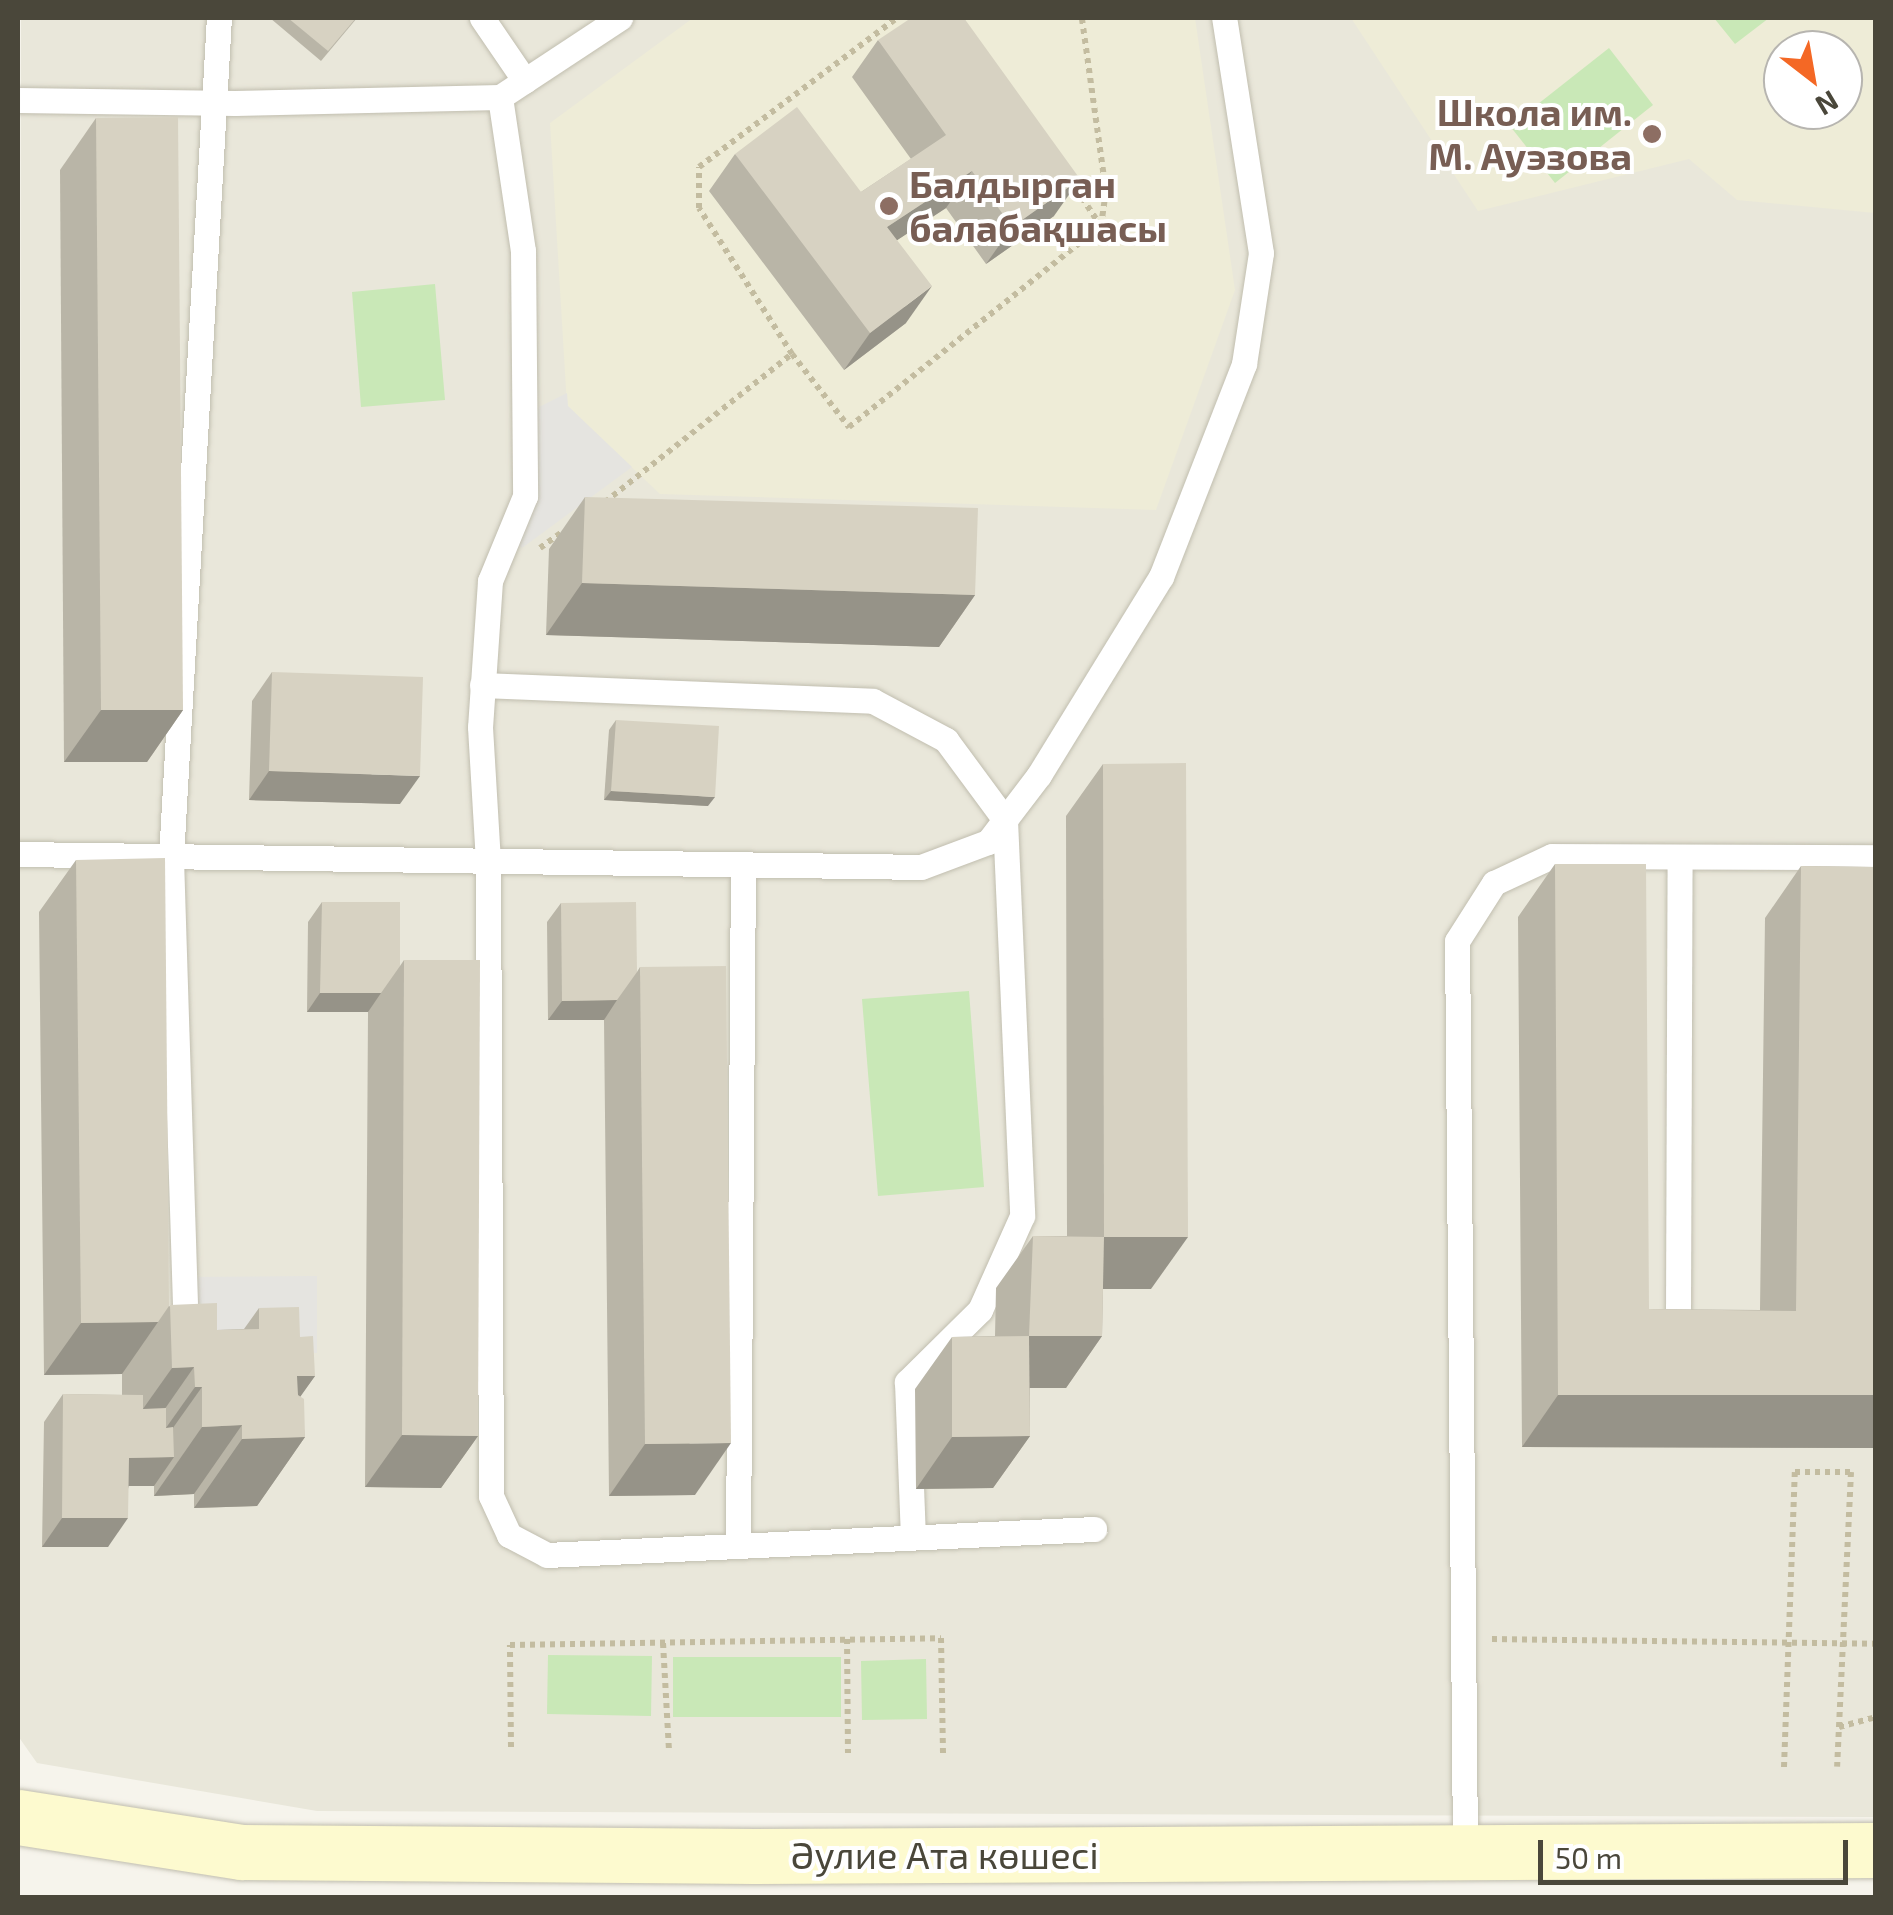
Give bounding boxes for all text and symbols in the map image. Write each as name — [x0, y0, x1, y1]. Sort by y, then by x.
north arrow — [1763, 30, 1863, 130]
text: N — [1810, 84, 1845, 124]
place label: Школа им. М. Ауэзова — [1428, 89, 1632, 178]
marker: Школа им. М. Ауэзова — [1641, 123, 1663, 145]
place label: Балдырган балабақшасы — [909, 161, 1167, 250]
marker: Балдырган балабақшасы — [878, 195, 900, 217]
scale bar — [1543, 1820, 1853, 1882]
street label: Әулие Ата көшесі — [791, 1832, 1099, 1878]
text: 50 m — [1555, 1839, 1622, 1875]

